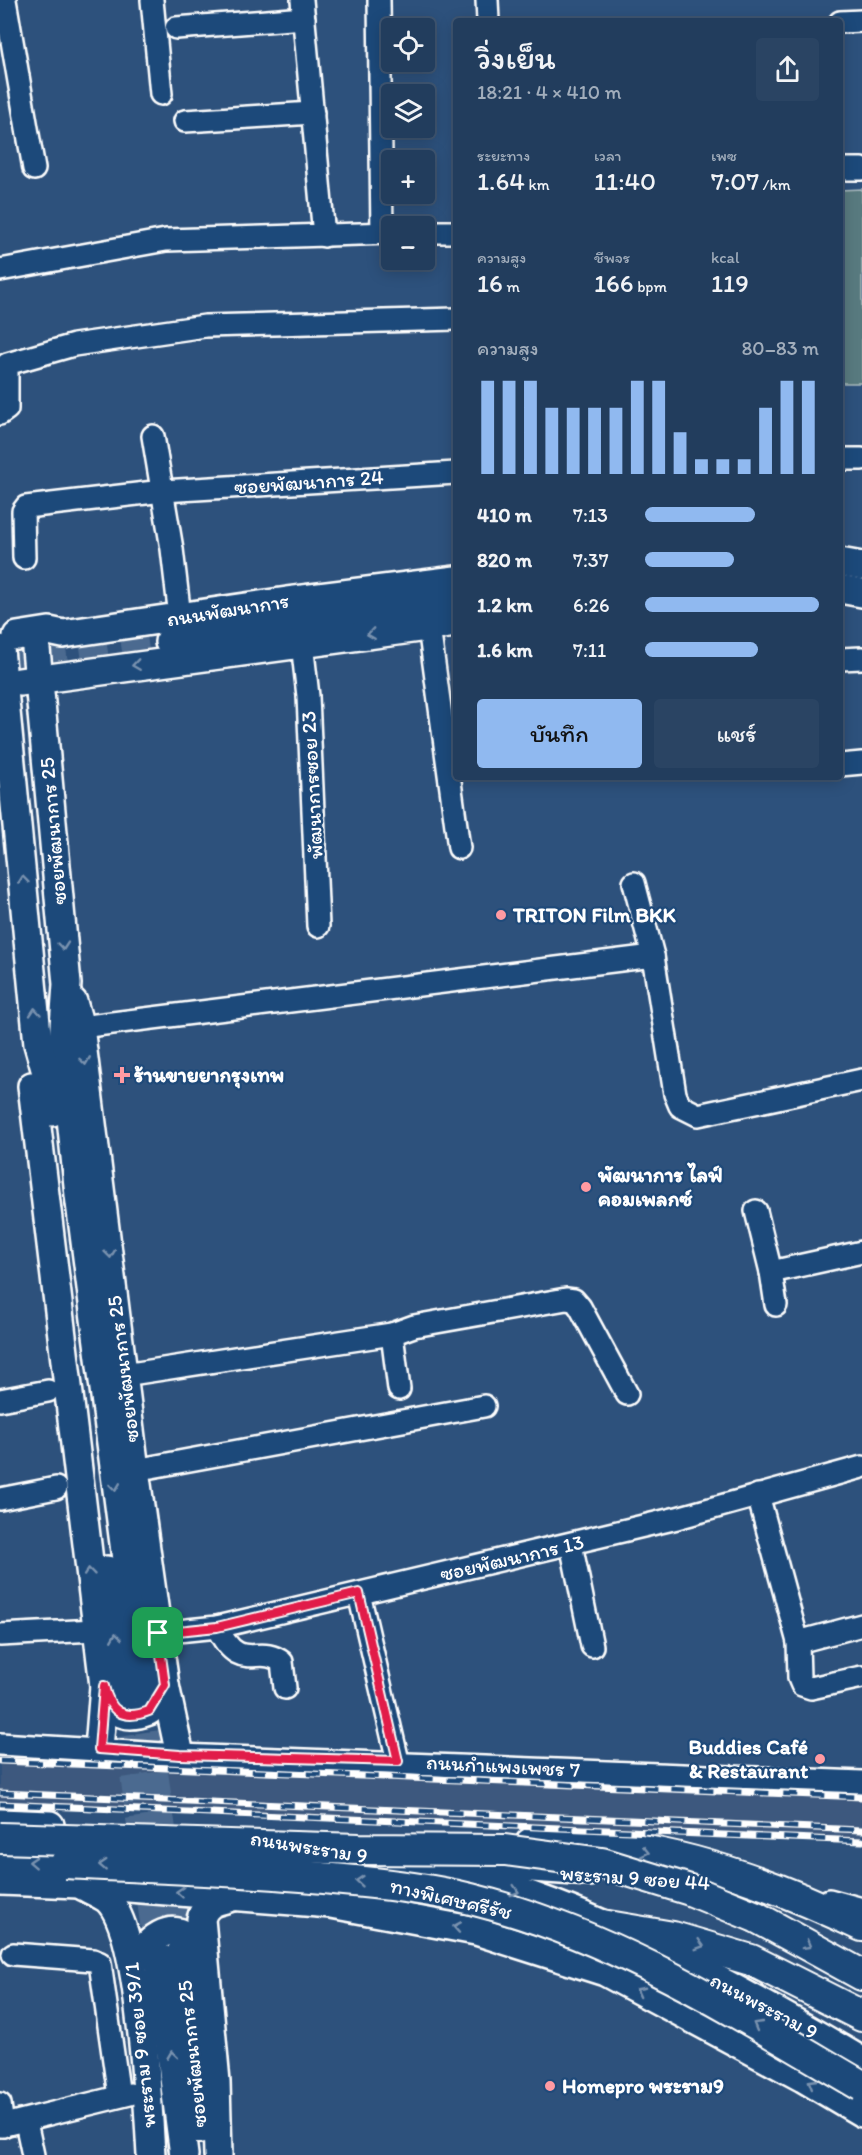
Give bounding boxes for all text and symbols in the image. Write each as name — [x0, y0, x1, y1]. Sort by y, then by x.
map controls — [381, 18, 435, 270]
button: locate — [381, 18, 435, 72]
text: วิ่งเย็น — [477, 38, 556, 77]
button: share — [756, 38, 819, 101]
text: 18:21 · 4 × 410 m — [477, 80, 621, 104]
button: layers — [381, 84, 435, 138]
text: ระยะทาง — [477, 146, 530, 165]
text: เวลา — [594, 146, 622, 165]
text: เพซ — [711, 146, 737, 165]
button: + — [381, 150, 435, 204]
text: 1.64 — [477, 165, 525, 197]
text: 11:40 — [594, 165, 656, 197]
text: 7:07 — [711, 165, 759, 197]
text: km — [525, 175, 550, 194]
text: /km — [759, 175, 791, 194]
button: − — [381, 216, 435, 270]
text: ความสูง — [477, 248, 526, 267]
text: ชีพจร — [594, 248, 630, 267]
text: kcal — [711, 248, 739, 267]
text: 16 — [477, 267, 503, 299]
text: 166 — [594, 267, 634, 299]
text: 119 — [711, 267, 749, 299]
text: m — [503, 277, 520, 296]
text: bpm — [634, 277, 667, 296]
text: ความสูง — [477, 336, 539, 360]
text: 80–83 m — [741, 336, 819, 360]
street label: ซอยพัฒนาการ 24 — [233, 464, 385, 499]
text: 410 m — [477, 503, 532, 527]
text: 7:13 — [573, 503, 608, 527]
text: 820 m — [477, 548, 532, 572]
text: 7:37 — [573, 548, 609, 572]
street label: ถนนพัฒนาการ — [165, 587, 291, 632]
text: 1.2 km — [477, 593, 533, 617]
text: 6:26 — [573, 593, 610, 617]
one-way arrow — [366, 628, 375, 640]
text: 1.6 km — [477, 638, 533, 662]
text: 7:11 — [573, 638, 606, 662]
one-way arrow — [131, 659, 140, 671]
button: บันทึก — [477, 699, 642, 768]
button: แชร์ — [654, 699, 819, 768]
street label: พัฒนาการซอย 23 — [295, 710, 328, 860]
street label: ซอยพัฒนาการ 25 — [34, 756, 71, 906]
one-way arrow — [17, 876, 30, 885]
place label: TRITON Film BKK — [512, 902, 676, 927]
marker: TRITON Film BKK — [494, 908, 508, 922]
one-way arrow — [57, 942, 70, 951]
one-way arrow — [29, 1008, 42, 1017]
one-way arrow — [78, 1056, 91, 1065]
place label: ร้านขายยากรุงเทพ — [134, 1062, 284, 1089]
marker: ร้านขายยากรุงเทพ — [115, 1068, 129, 1082]
place label: พัฒนาการ ไลฟ์ คอมเพลกซ์ — [597, 1162, 723, 1211]
marker: พัฒนาการ ไลฟ์ คอมเพลกซ์ — [579, 1180, 593, 1194]
one-way arrow — [103, 1250, 116, 1259]
street label: ซอยพัฒนาการ 25 — [101, 1294, 144, 1444]
one-way arrow — [109, 1483, 121, 1492]
street label: ซอยพัฒนาการ 13 — [437, 1529, 586, 1586]
one-way arrow — [83, 1567, 96, 1576]
pin — [132, 1607, 183, 1658]
icon: arrive — [141, 1616, 174, 1649]
one-way arrow — [110, 1632, 122, 1641]
place label: Buddies Café & Restaurant — [689, 1734, 808, 1783]
street label: ถนนกำแพงเพชร 7 — [425, 1749, 581, 1782]
marker: Buddies Café & Restaurant — [813, 1752, 827, 1766]
street label: ถนนพระราม 9 — [249, 1825, 369, 1868]
one-way arrow — [639, 1845, 649, 1858]
one-way arrow — [28, 1855, 37, 1868]
one-way arrow — [98, 1859, 107, 1872]
street label: พระราม 9 ซอย 44 — [559, 1860, 711, 1895]
street label: ทางพิเศษศรีรัช — [388, 1872, 514, 1925]
one-way arrow — [355, 1875, 365, 1888]
one-way arrow — [509, 1884, 520, 1896]
one-way arrow — [176, 1886, 185, 1899]
one-way arrow — [452, 1921, 462, 1934]
one-way arrow — [694, 1938, 705, 1950]
one-way arrow — [801, 1938, 811, 1949]
street label: พระราม 9 ซอย 39/1 — [118, 1961, 161, 2129]
street label: ถนนพระราม 9 — [706, 1967, 822, 2044]
street label: ซอยพัฒนาการ 25 — [171, 1979, 212, 2129]
one-way arrow — [636, 1987, 646, 1998]
one-way arrow — [753, 2021, 763, 2032]
one-way arrow — [167, 2051, 179, 2060]
place label: Homepro พระราม9 — [562, 2073, 724, 2099]
marker: Homepro พระราม9 — [543, 2079, 557, 2093]
one-way arrow — [808, 2079, 818, 2091]

